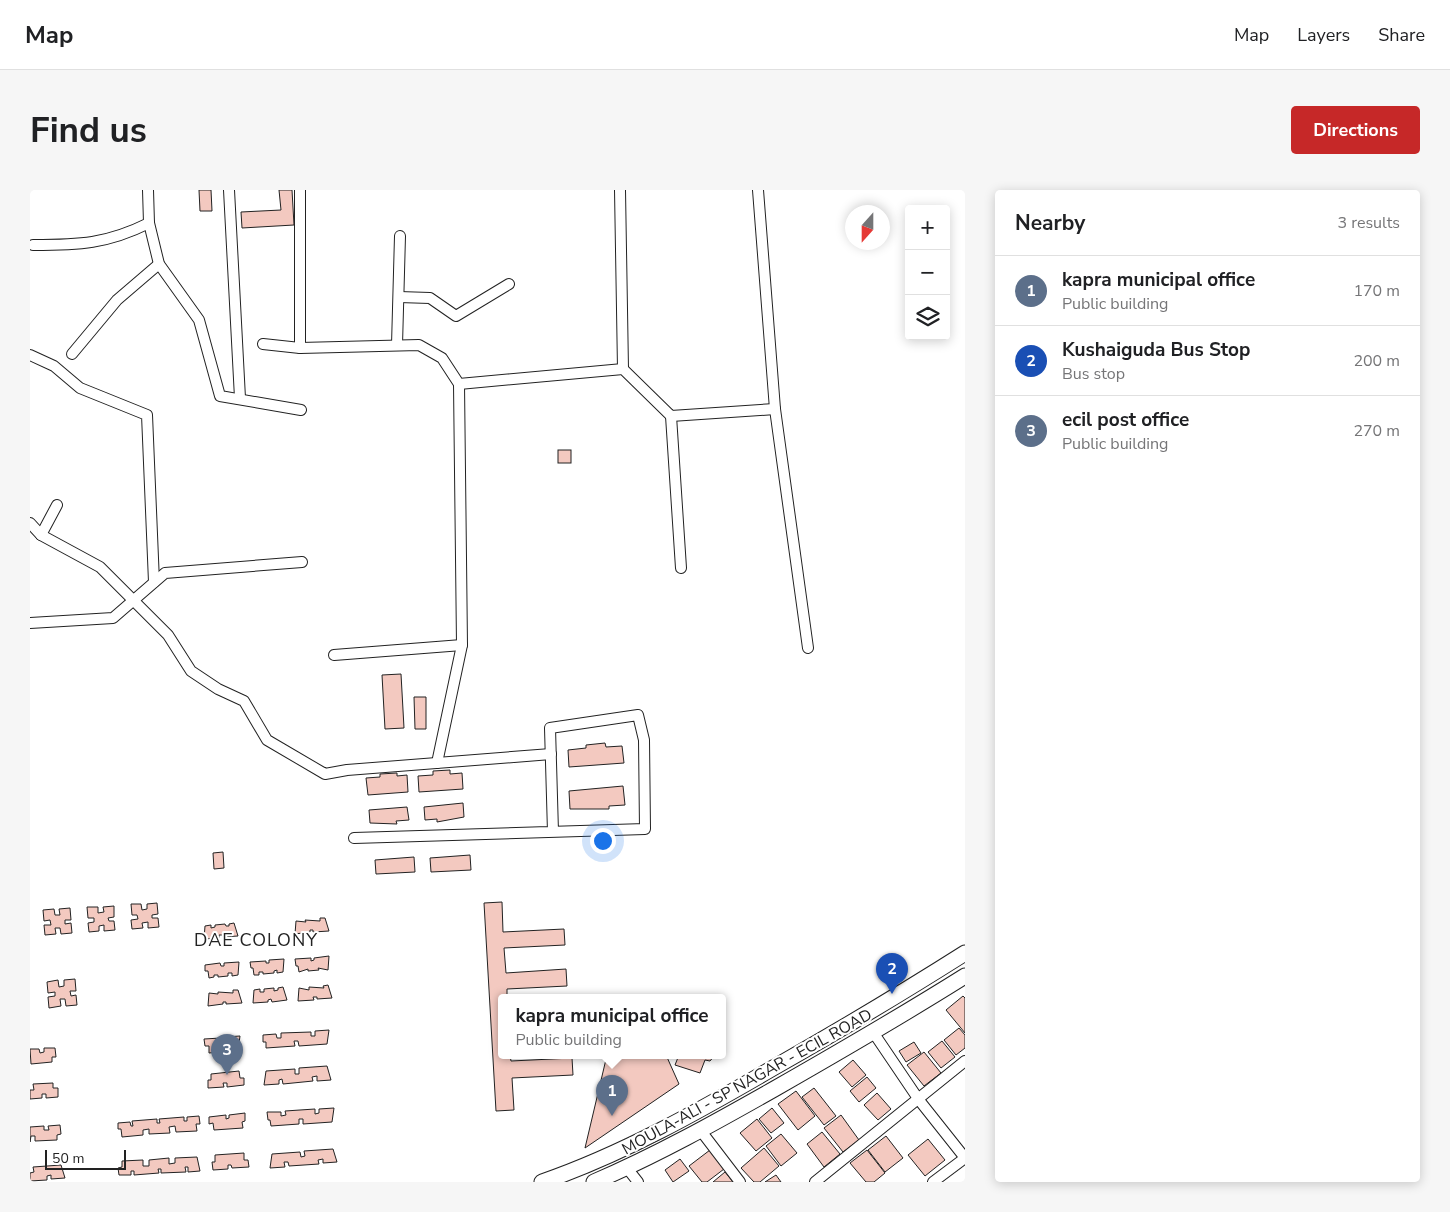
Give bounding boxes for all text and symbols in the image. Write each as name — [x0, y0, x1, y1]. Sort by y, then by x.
text: Map — [25, 19, 73, 51]
text: Map — [1234, 23, 1269, 47]
text: Layers — [1297, 23, 1350, 47]
text: Share — [1378, 23, 1425, 47]
button: Directions — [1291, 106, 1420, 154]
text: Find us — [30, 107, 147, 154]
north arrow — [845, 205, 890, 250]
map controls — [905, 205, 950, 340]
button: + — [905, 205, 950, 250]
text: Nearby — [1015, 209, 1085, 237]
text: 3 results — [1338, 212, 1400, 234]
button: − — [905, 250, 950, 295]
text: kapra municipal office — [1062, 267, 1255, 293]
text: 1 — [1026, 280, 1036, 302]
text: 170 m — [1353, 280, 1400, 302]
text: Public building — [1062, 293, 1168, 315]
button: layers — [905, 295, 950, 340]
text: Kushaiguda Bus Stop — [1062, 337, 1250, 363]
text: 2 — [1026, 350, 1036, 372]
text: 200 m — [1353, 350, 1400, 372]
text: Bus stop — [1062, 363, 1125, 385]
text: ecil post office — [1062, 407, 1189, 433]
text: 3 — [1026, 420, 1036, 442]
text: 270 m — [1353, 420, 1400, 442]
text: Public building — [1062, 433, 1168, 455]
your location — [590, 828, 616, 854]
district label: DAE COLONY — [194, 928, 318, 952]
pin: 2 — [876, 953, 908, 994]
popup — [498, 994, 726, 1059]
text: kapra municipal office — [515, 1003, 709, 1029]
street label: MOULA-ALI - SP NAGAR - ECIL ROAD — [618, 1004, 876, 1160]
text: Public building — [515, 1029, 622, 1051]
pin: 3 — [211, 1034, 243, 1075]
pin: 1 — [596, 1075, 628, 1116]
scale bar — [45, 1147, 126, 1170]
text: 50 m — [52, 1149, 84, 1168]

